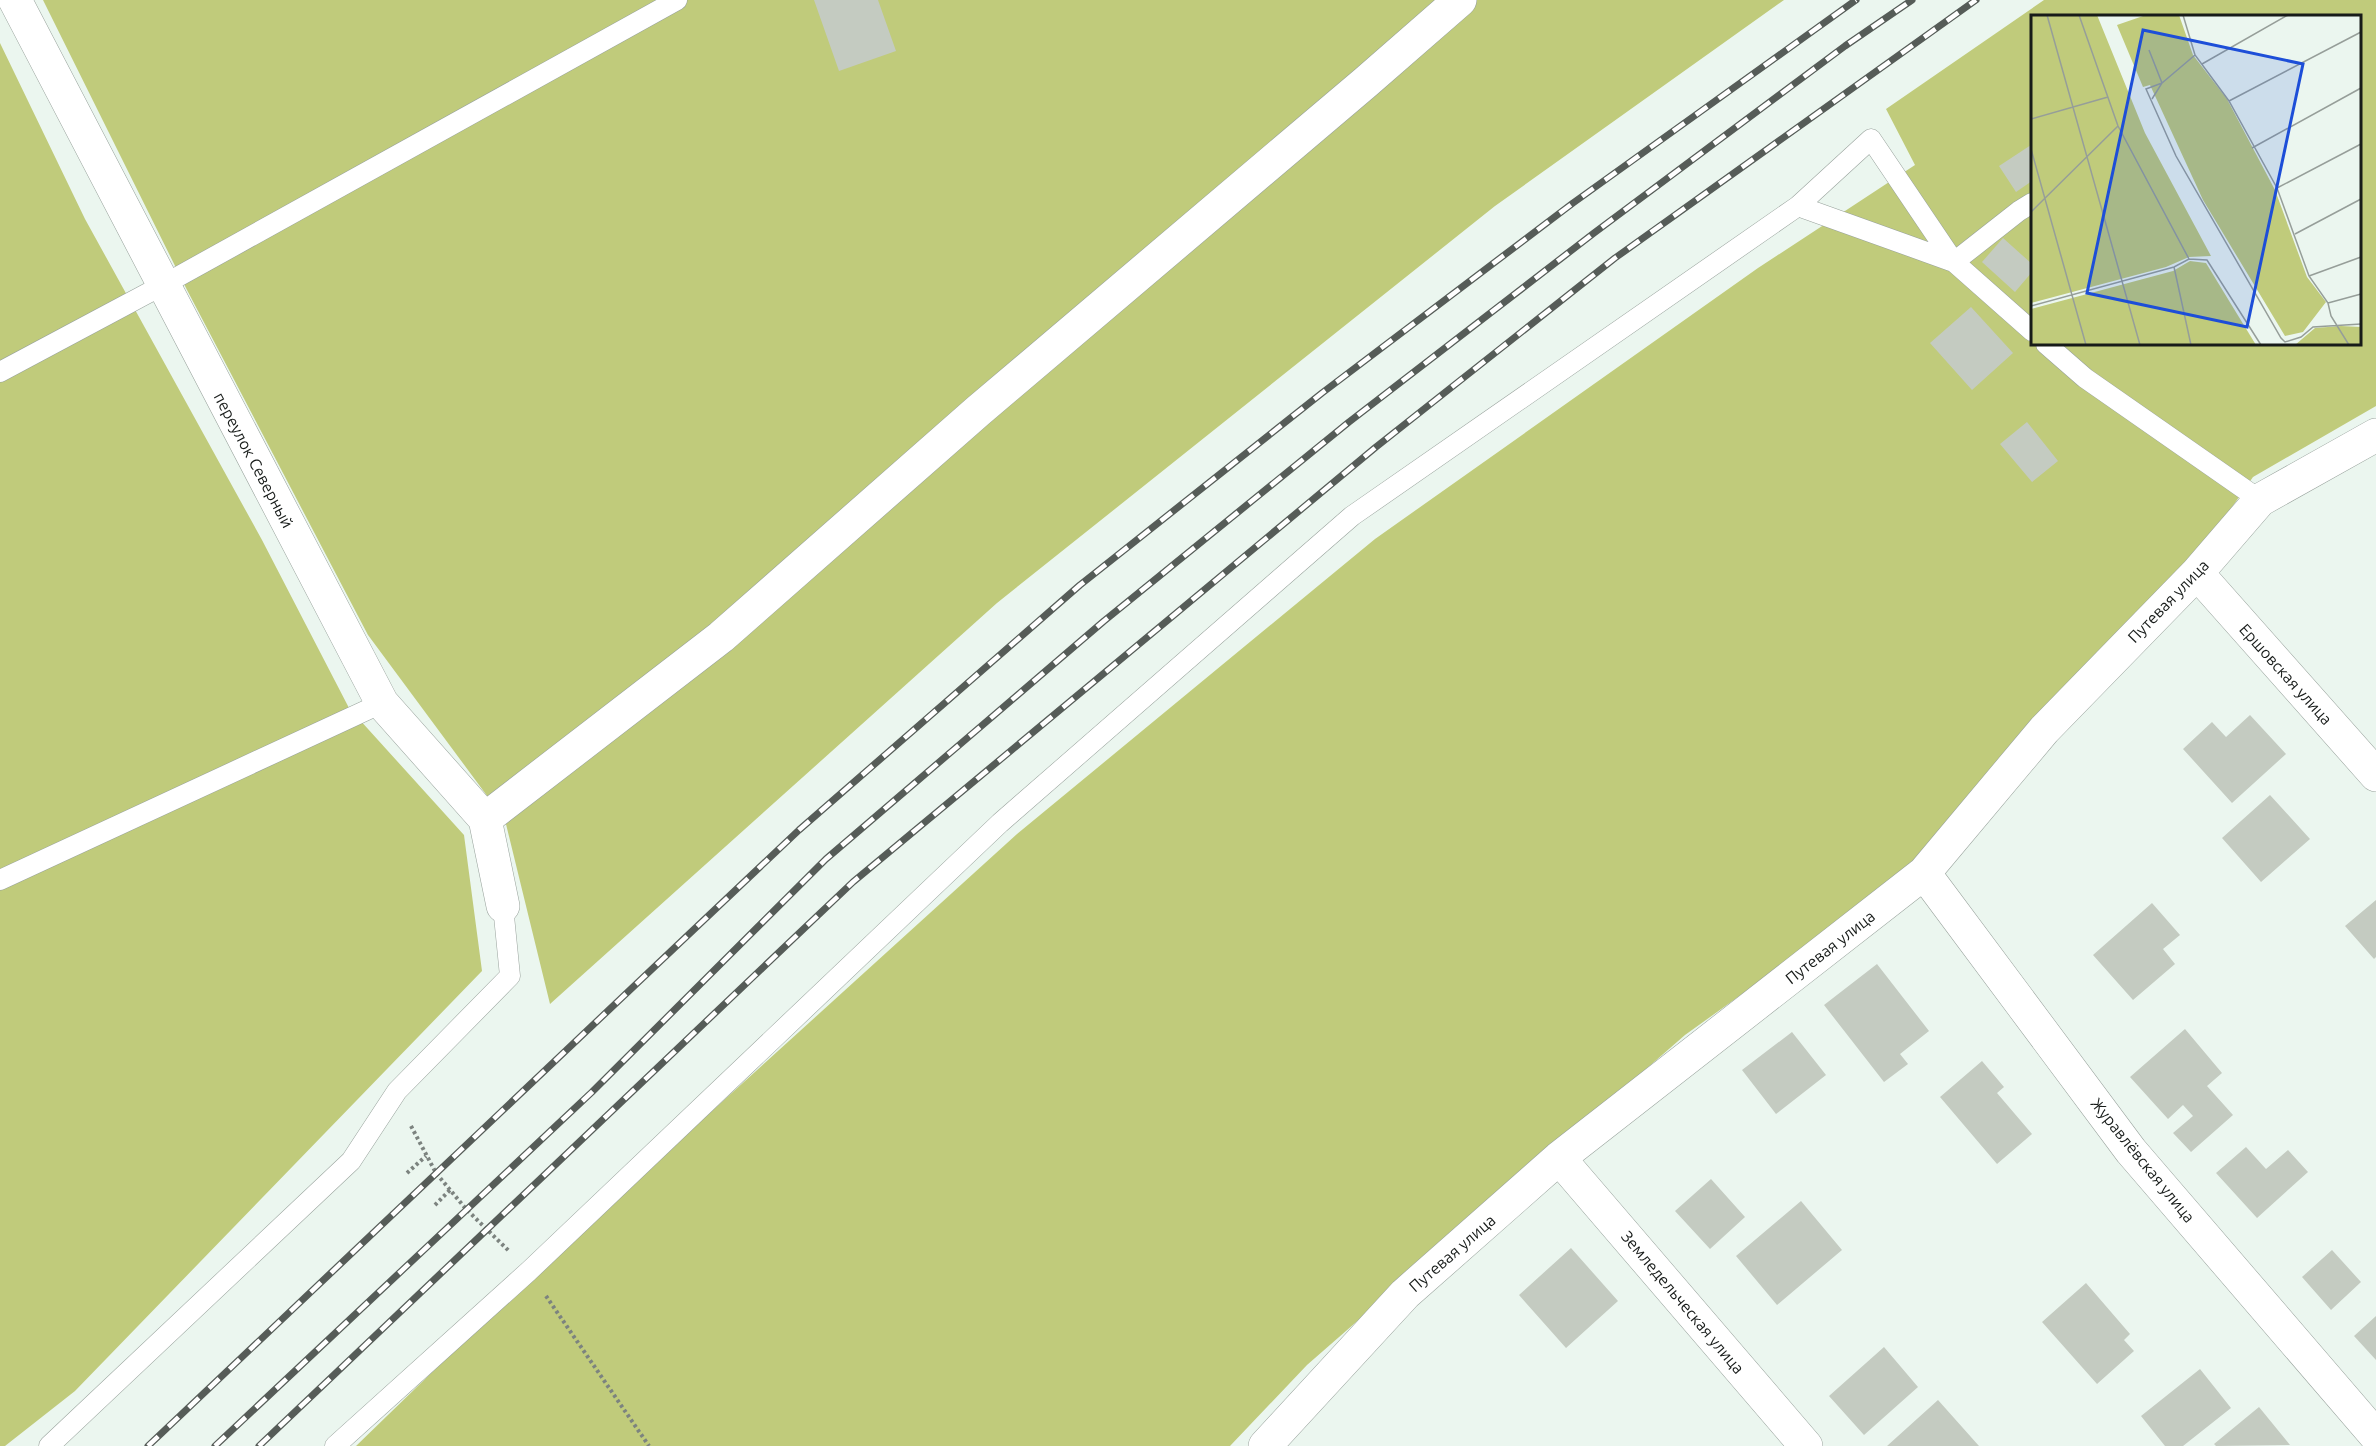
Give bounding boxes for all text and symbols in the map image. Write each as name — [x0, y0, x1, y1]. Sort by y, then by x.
inset map — [2031, 15, 2361, 345]
street label: переулок Северный — [211, 389, 297, 531]
street label: Путевая улица — [2124, 556, 2212, 646]
street label: Ершовская улица — [2236, 620, 2336, 728]
street label: Путевая улица — [1782, 907, 1878, 987]
street label: Журавлёвская улица — [2087, 1094, 2199, 1226]
street label: Путевая улица — [1405, 1211, 1499, 1295]
street label: Земледельческая улица — [1618, 1227, 1748, 1377]

